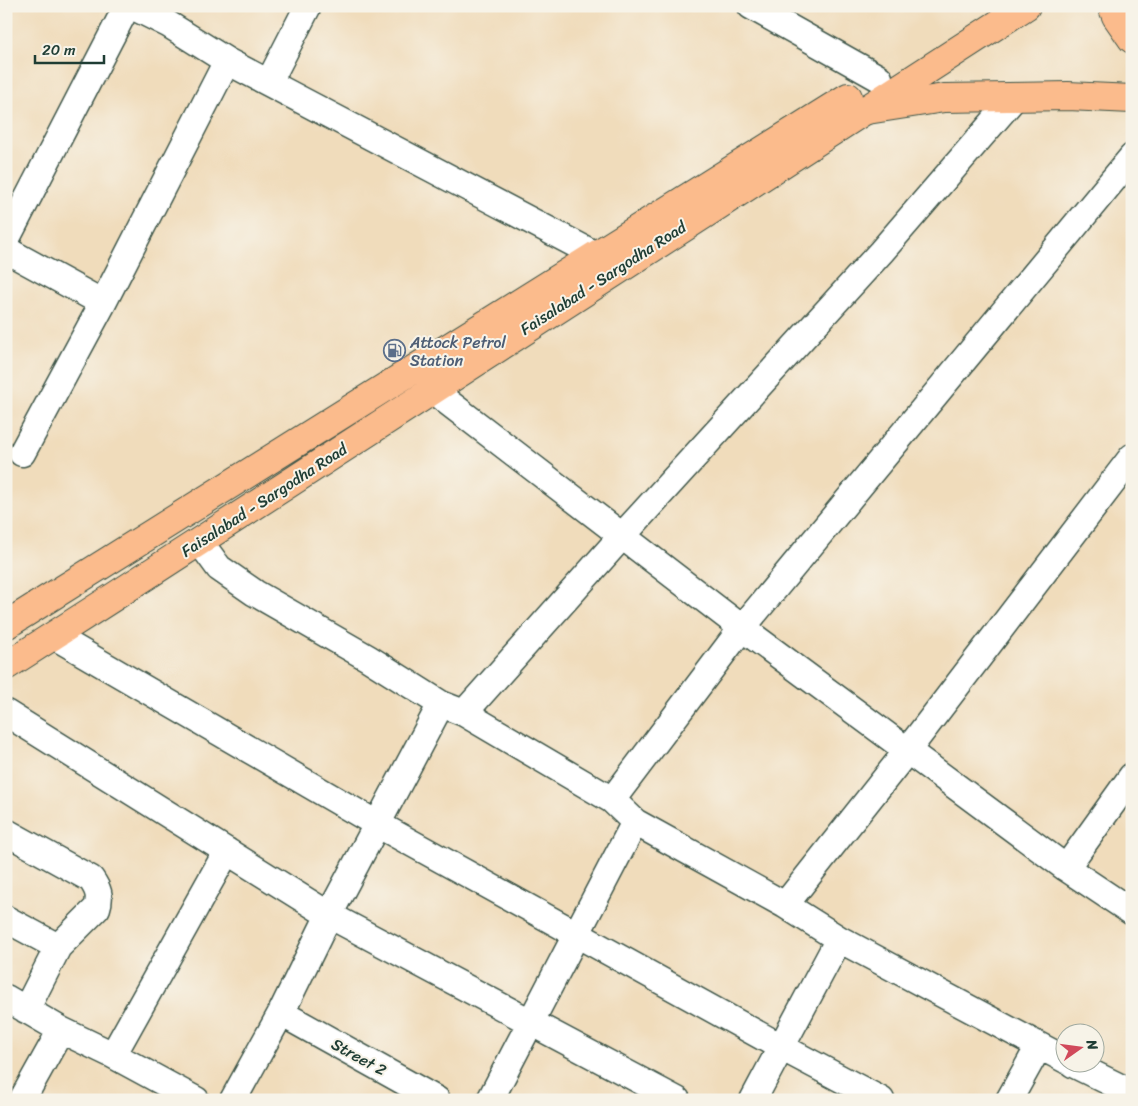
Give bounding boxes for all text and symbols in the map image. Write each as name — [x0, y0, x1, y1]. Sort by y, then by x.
scale bar — [35, 32, 104, 64]
text: 20 m — [42, 37, 76, 63]
street label: Faisalabad - Sargodha Road — [514, 212, 694, 343]
place label: Attock Petrol Station — [409, 328, 506, 375]
fuel station icon: Attock Petrol Station — [382, 339, 406, 363]
street label: Faisalabad - Sargodha Road — [175, 434, 355, 565]
north arrow — [1056, 1024, 1106, 1074]
street label: Street 2 — [326, 1030, 392, 1084]
text: N — [1079, 1036, 1106, 1053]

